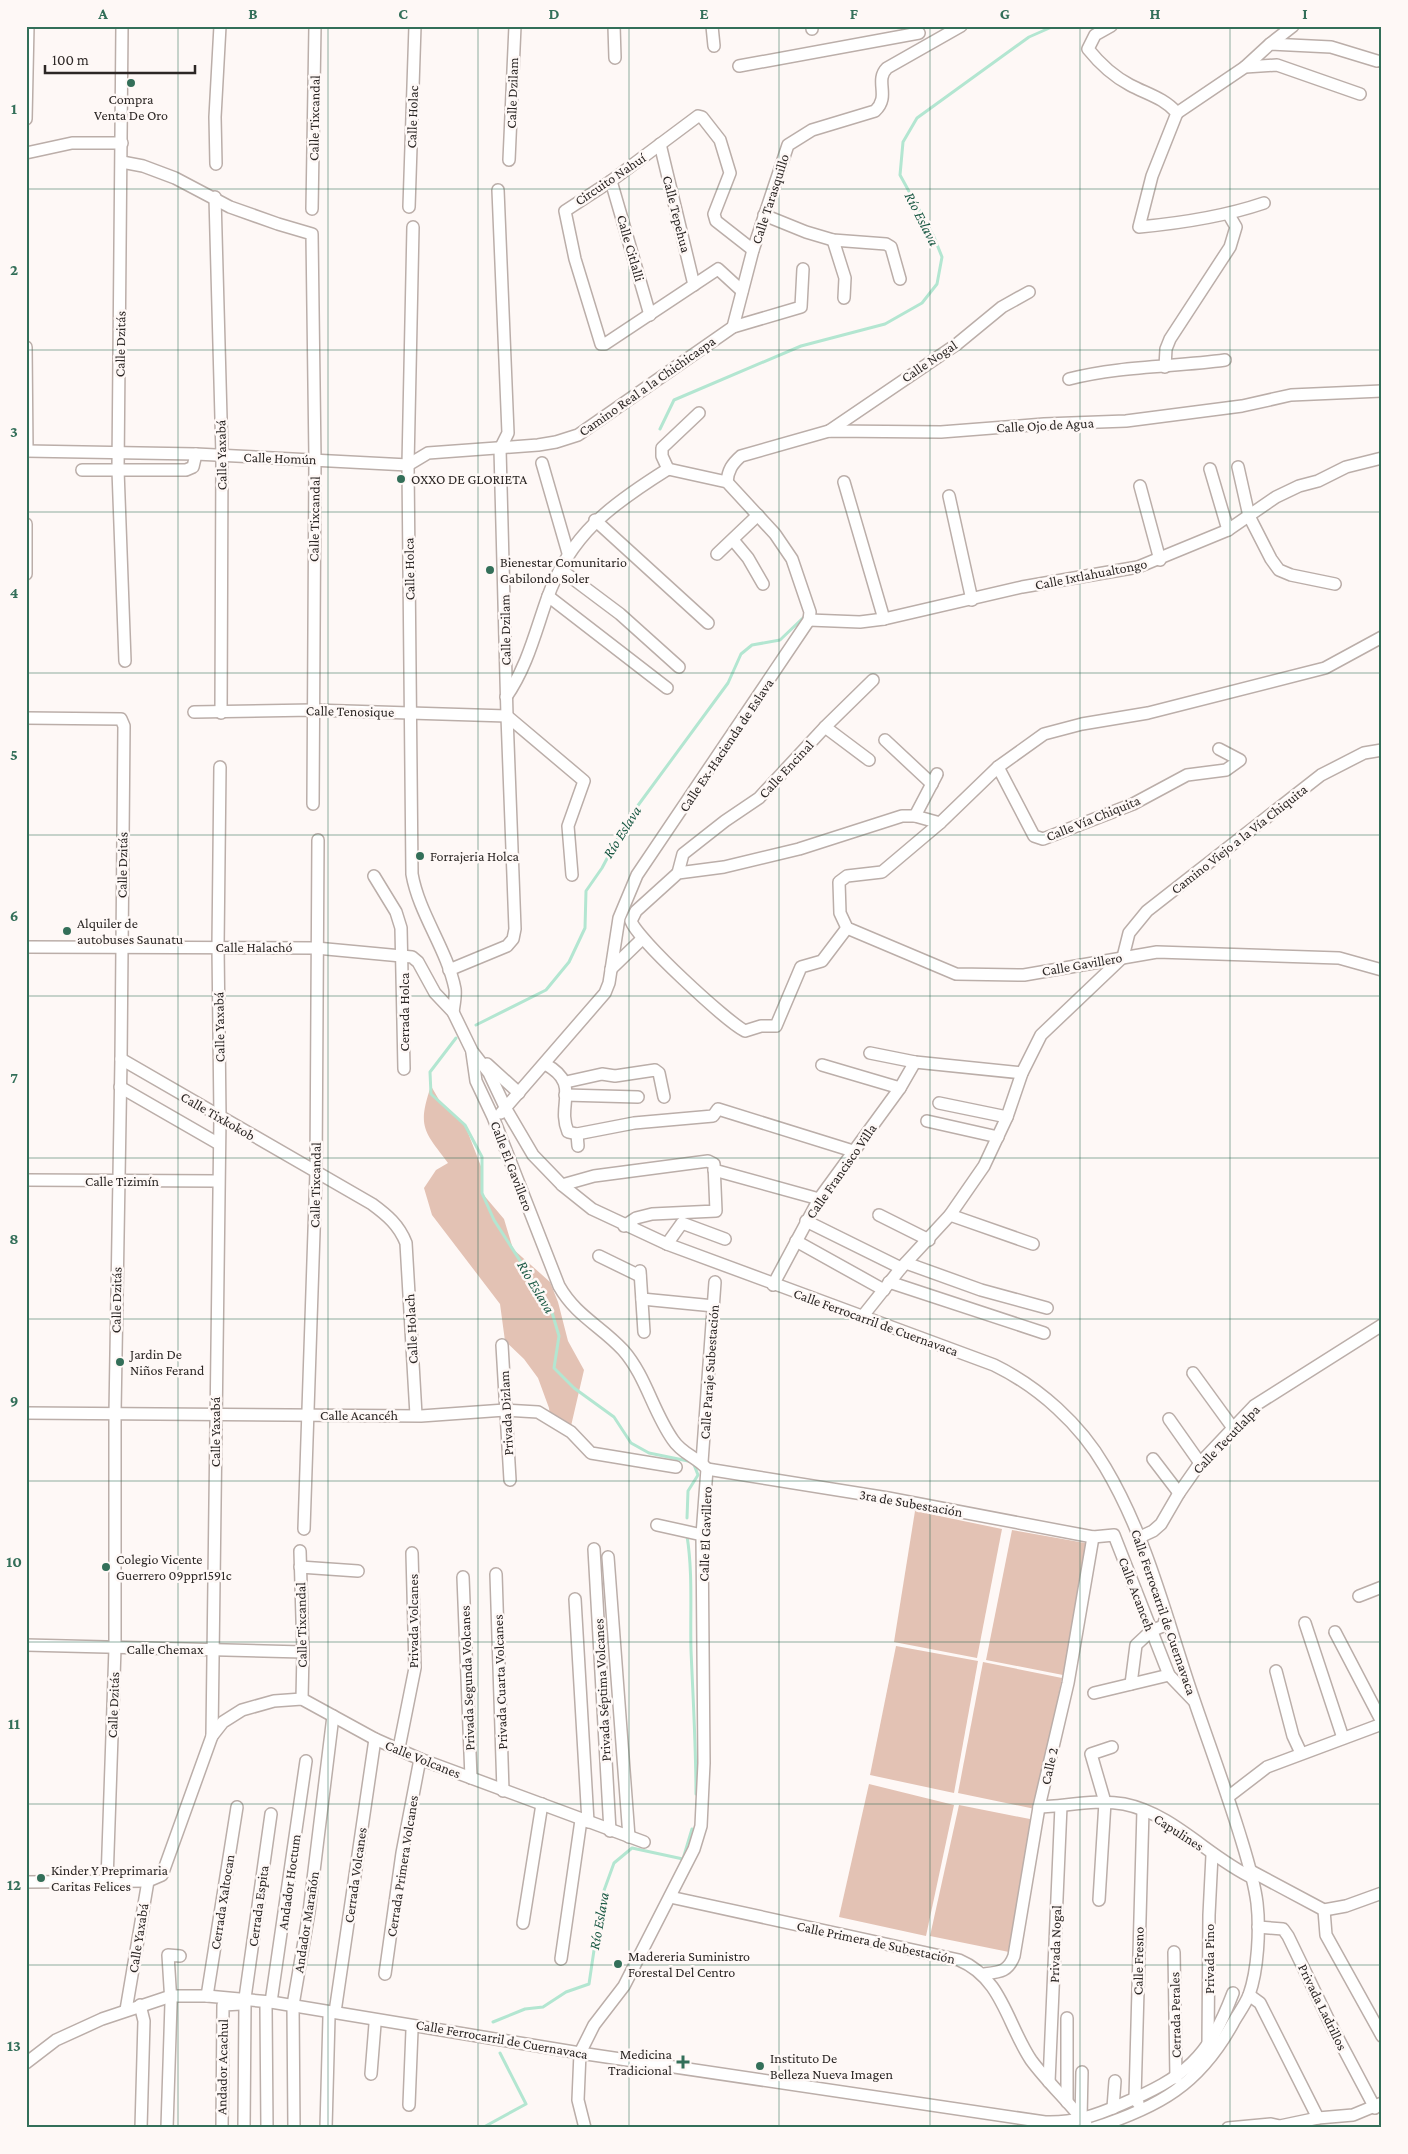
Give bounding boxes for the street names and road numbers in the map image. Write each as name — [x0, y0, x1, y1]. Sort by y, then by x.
street label: Calle Dzilam — [503, 57, 521, 129]
street label: Calle Tixcandal — [305, 75, 323, 161]
street label: Calle Holac — [403, 85, 421, 149]
street label: Circuito Nahuí — [572, 149, 649, 209]
street label: Calle Tarasquillo — [748, 152, 792, 246]
street label: Calle Tepehua — [660, 174, 694, 255]
street label: Calle Citlalli — [614, 213, 648, 283]
street label: Calle Dzitás — [111, 311, 129, 377]
street label: Camino Real a la Chichicaspa — [576, 332, 719, 439]
street label: Calle Nogal — [898, 336, 960, 385]
street label: Calle Ojo de Agua — [996, 414, 1095, 437]
street label: Calle Yaxabá — [212, 419, 230, 490]
street label: Calle Homún — [243, 449, 317, 467]
street label: Calle Tixcandal — [305, 476, 323, 562]
street label: Calle Holca — [400, 537, 418, 601]
street label: Calle Ixtlahualtongo — [1034, 555, 1149, 593]
street label: Calle Dzilam — [496, 594, 514, 666]
street label: Calle Ex-Hacienda de Eslava — [675, 675, 777, 815]
street label: Calle Tenosique — [306, 702, 394, 720]
street label: Calle Encinal — [755, 737, 817, 801]
street label: Camino Viejo a la Vía Chiquita — [1168, 781, 1311, 898]
street label: Calle Vía Chiquita — [1044, 792, 1143, 844]
street label: Calle Dzitás — [113, 832, 131, 898]
street label: Calle Halachó — [216, 939, 292, 955]
street label: Calle Gavillero — [1041, 949, 1123, 979]
street label: Cerrada Holca — [396, 972, 412, 1052]
street label: Calle Yaxabá — [210, 991, 228, 1062]
street label: Calle Tixkokob — [178, 1088, 258, 1144]
street label: Calle El Gavillero — [487, 1119, 537, 1213]
street label: Calle Francisco Villa — [802, 1120, 880, 1221]
street label: Calle Tixcandal — [306, 1142, 324, 1228]
street label: Calle Tizimín — [85, 1173, 160, 1189]
street label: Calle Dzitás — [107, 1267, 125, 1333]
street label: Calle Ferrocarril de Cuernavaca — [791, 1285, 961, 1360]
street label: Calle Holach — [401, 1293, 421, 1365]
street label: Calle Paraje Subestación — [696, 1304, 723, 1440]
street label: Privada Dizlam — [496, 1370, 516, 1456]
street label: Calle Yaxabá — [207, 1396, 223, 1467]
street label: Calle Tecutlalpa — [1189, 1401, 1263, 1477]
street label: Calle Acancéh — [320, 1407, 398, 1423]
street label: Calle El Gavillero — [695, 1486, 715, 1582]
street label: 3ra de Subestación — [858, 1486, 964, 1520]
street label: Calle Ferrocarril de Cuernavaca — [1128, 1527, 1200, 1697]
street label: Calle Acanceh — [1116, 1555, 1159, 1634]
street label: Privada Volcanes — [405, 1574, 421, 1668]
street label: Calle Tixcandal — [292, 1582, 310, 1668]
street label: Privada Segunda Volcanes — [456, 1605, 478, 1751]
street label: Privada Cuarta Volcanes — [490, 1614, 510, 1750]
street label: Privada Séptima Volcanes — [590, 1618, 614, 1762]
street label: Calle Chemax — [126, 1641, 204, 1657]
street label: Calle Dzitás — [104, 1672, 122, 1738]
street label: Calle Volcanes — [383, 1737, 463, 1781]
street label: Calle 2 — [1037, 1746, 1061, 1786]
street label: Cerrada Primera Volcanes — [383, 1794, 421, 1938]
street label: Capulines — [1151, 1810, 1207, 1854]
street label: Cerrada Volcanes — [340, 1826, 370, 1924]
street label: Andador Hoctum — [274, 1833, 304, 1931]
street label: Cerrada Xaltocan — [207, 1853, 238, 1951]
street label: Cerrada Espita — [244, 1864, 272, 1948]
street label: Andador Marañón — [290, 1870, 322, 1974]
street label: Calle Yaxabá — [125, 1901, 151, 1974]
street label: Privada Nogal — [1046, 1904, 1064, 1983]
street label: Calle Primera de Subestación — [795, 1917, 957, 1967]
street label: Privada Pino — [1201, 1924, 1217, 1994]
street label: Calle Fresno — [1129, 1927, 1147, 1995]
street label: Privada Ladrillos — [1295, 1961, 1351, 2053]
street label: Cerrada Perales — [1166, 1972, 1184, 2058]
street label: Calle Ferrocarril de Cuernavaca — [415, 2016, 590, 2062]
street label: Andador Acachul — [213, 2019, 231, 2115]

